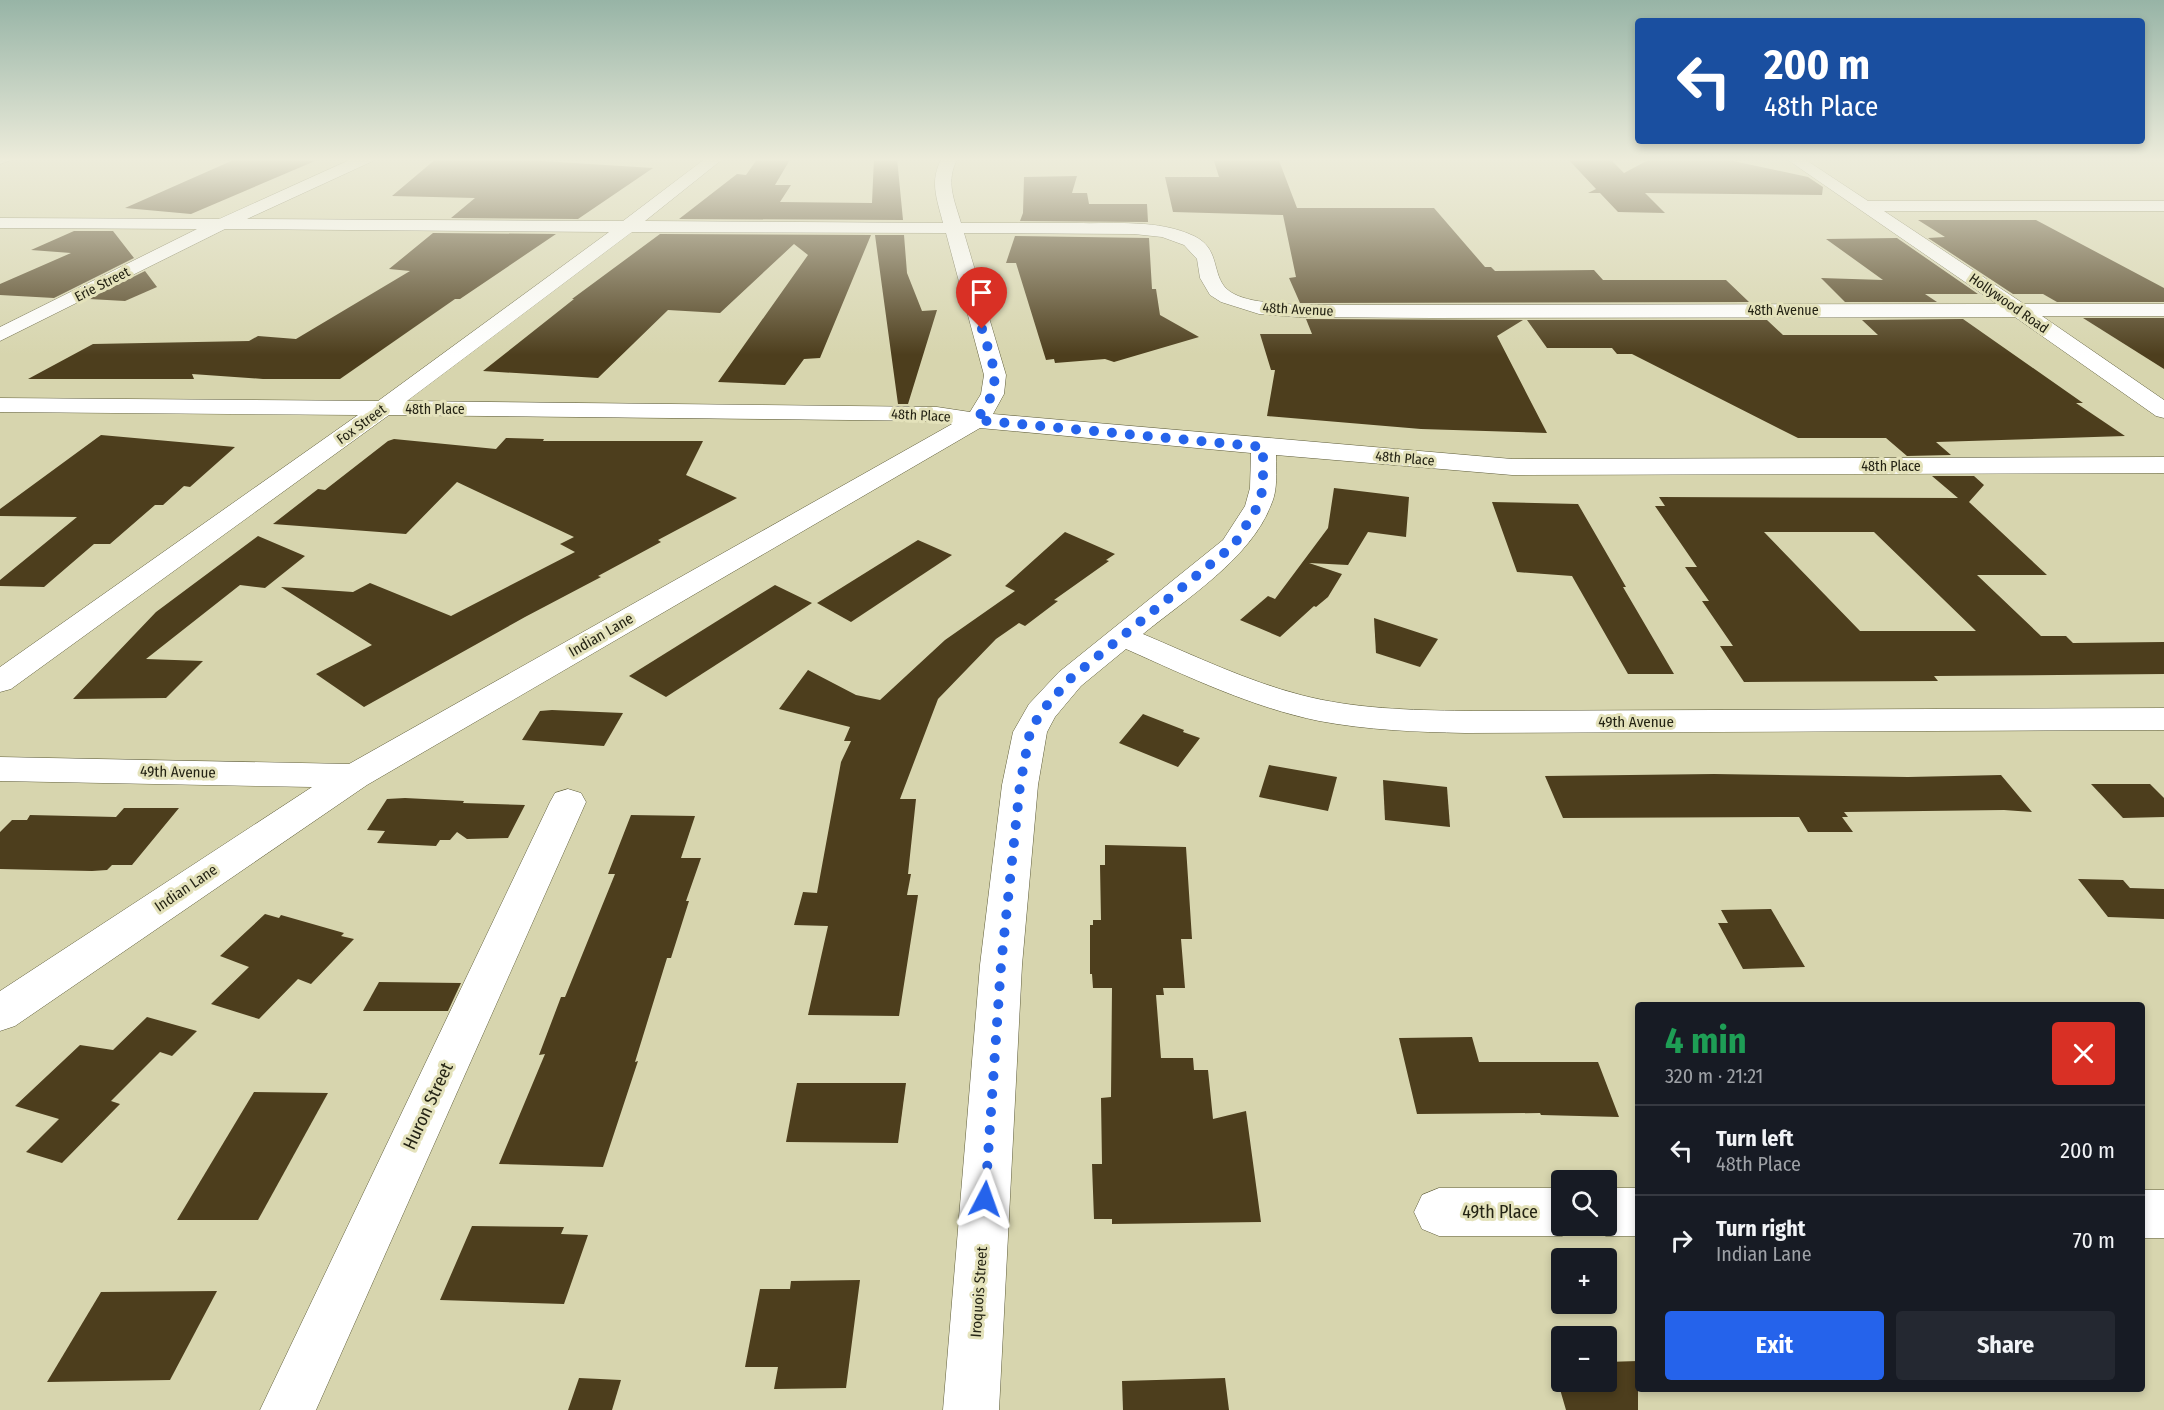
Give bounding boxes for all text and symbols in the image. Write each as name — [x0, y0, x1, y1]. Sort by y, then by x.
text: 200 m — [1764, 40, 1870, 90]
icon: left — [1665, 42, 1743, 120]
text: 48th Place — [1764, 91, 1878, 123]
street label: Erie Street — [72, 263, 133, 306]
pin — [956, 267, 1007, 329]
street label: Hollywood Road — [1966, 270, 2052, 337]
icon: arrive — [965, 276, 998, 309]
street label: 48th Avenue — [1262, 299, 1334, 320]
street label: 48th Avenue — [1747, 302, 1819, 319]
street label: Fox Street — [333, 401, 390, 448]
street label: 48th Place — [405, 401, 465, 418]
street label: 48th Place — [891, 405, 951, 426]
street label: 48th Place — [1375, 447, 1435, 470]
street label: 48th Place — [1861, 458, 1921, 475]
street label: Indian Lane — [565, 609, 637, 661]
street label: 49th Avenue — [1598, 713, 1674, 731]
street label: 49th Avenue — [140, 762, 216, 782]
street label: Indian Lane — [151, 861, 221, 915]
text: 4 min — [1665, 1019, 1747, 1063]
button: close — [2052, 1022, 2115, 1085]
street label: Huron Street — [398, 1059, 458, 1153]
text: 320 m · 21:21 — [1665, 1064, 1763, 1088]
text: Turn left — [1716, 1125, 1794, 1152]
icon: left — [1665, 1134, 1698, 1167]
text: 200 m — [2060, 1137, 2115, 1164]
text: 48th Place — [1716, 1152, 1801, 1176]
position arrow — [953, 1167, 1017, 1231]
map controls — [1551, 1170, 1617, 1392]
button: search — [1551, 1170, 1617, 1236]
street label: 49th Place — [1462, 1201, 1538, 1223]
text: Turn right — [1716, 1215, 1805, 1242]
icon: right — [1665, 1224, 1698, 1257]
text: 70 m — [2073, 1227, 2115, 1254]
text: Indian Lane — [1716, 1242, 1812, 1266]
street label: Iroquois Street — [967, 1246, 991, 1338]
button: + — [1551, 1248, 1617, 1314]
button: Exit — [1665, 1311, 1884, 1380]
button: Share — [1896, 1311, 2115, 1380]
button: − — [1551, 1326, 1617, 1392]

